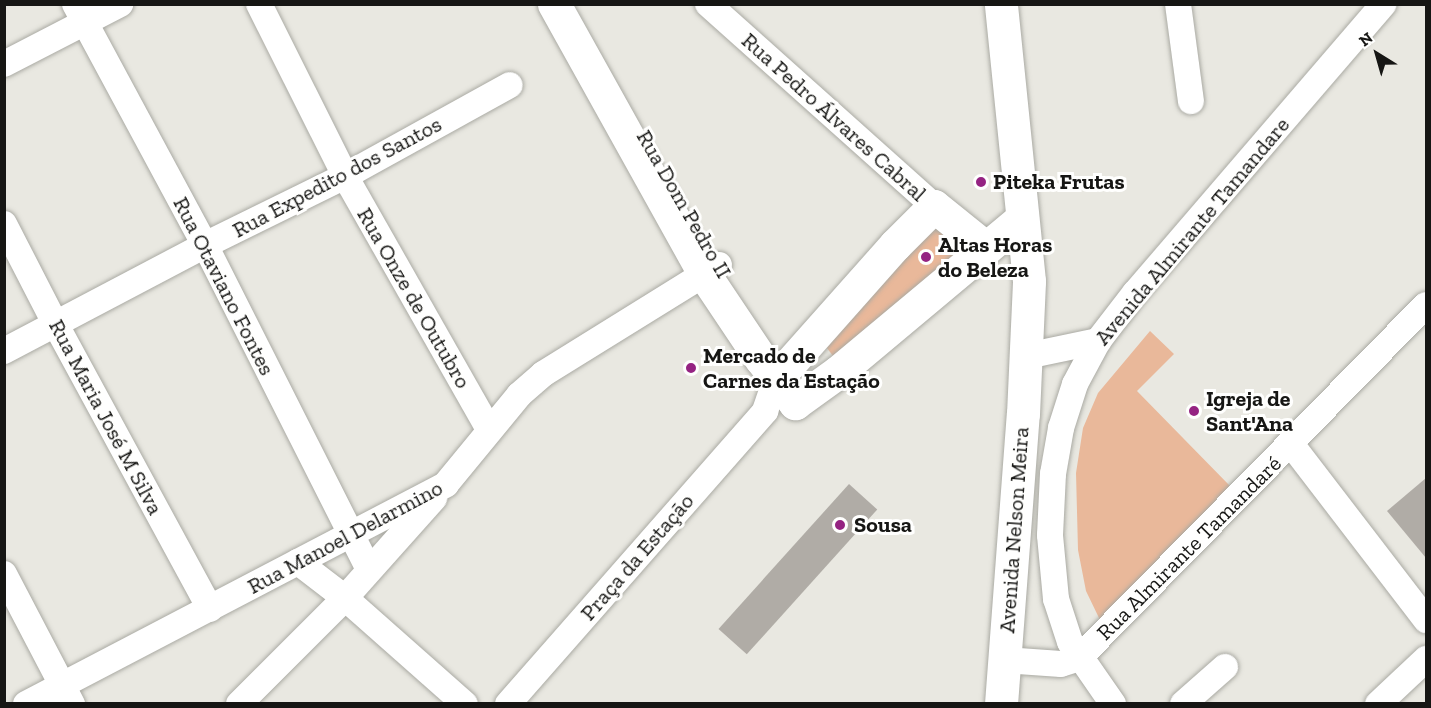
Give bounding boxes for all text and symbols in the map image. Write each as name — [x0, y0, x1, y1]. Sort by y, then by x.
north arrow — [1347, 24, 1407, 84]
street label: Rua Pedro Álvares Cabral — [736, 27, 932, 207]
text: N — [1355, 28, 1376, 50]
street label: Rua Expedito dos Santos — [228, 111, 446, 243]
street label: Avenida Almirante Tamandare — [1089, 111, 1295, 351]
street label: Rua Dom Pedro II — [631, 125, 737, 283]
place label: Piteka Frutas — [993, 169, 1125, 195]
marker: Piteka Frutas — [974, 175, 988, 189]
street label: Rua Otaviano Fontes — [168, 192, 280, 380]
street label: Rua Onze de Outubro — [351, 203, 477, 393]
place label: Altas Horas do Beleza — [938, 231, 1052, 282]
marker: Altas Horas do Beleza — [919, 250, 933, 264]
street label: Rua Maria José M Silva — [43, 315, 169, 519]
place label: Mercado de Carnes da Estação — [703, 342, 880, 394]
marker: Mercado de Carnes da Estação — [684, 361, 698, 375]
place label: Igreja de Sant'Ana — [1206, 385, 1293, 436]
marker: Igreja de Sant'Ana — [1187, 404, 1201, 418]
street label: Avenida Nelson Meira — [994, 426, 1034, 634]
street label: Rua Almirante Tamandaré — [1091, 450, 1287, 646]
street label: Rua Manoel Delarmino — [243, 474, 447, 600]
street label: Praça da Estação — [575, 488, 699, 626]
place label: Sousa — [854, 512, 912, 538]
marker: Sousa — [831, 516, 849, 534]

